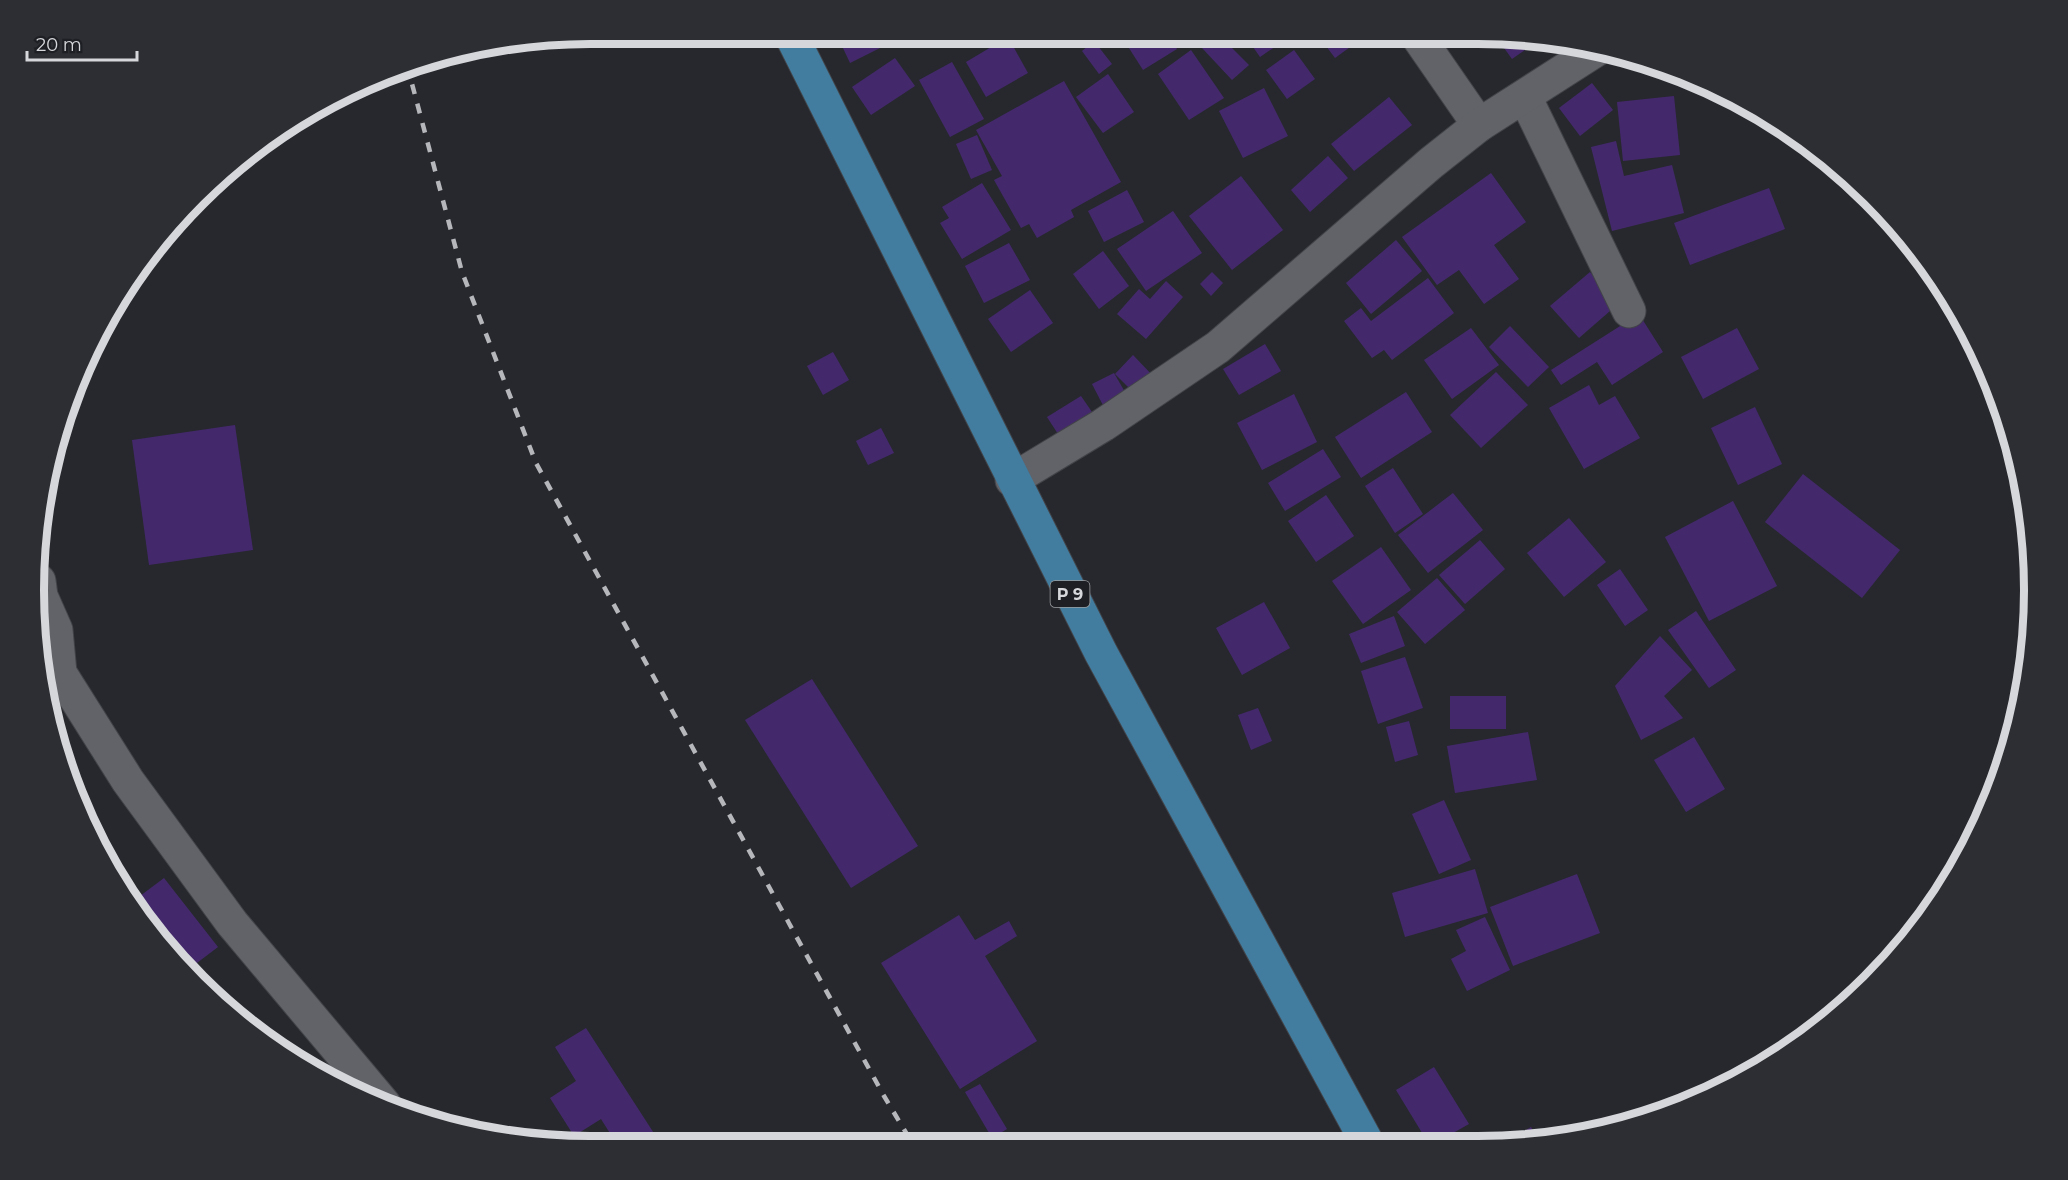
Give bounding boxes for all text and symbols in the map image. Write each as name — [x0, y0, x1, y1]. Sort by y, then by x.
scale bar — [27, 24, 136, 62]
text: 20 m — [36, 34, 82, 56]
road number: P 9 — [1050, 581, 1090, 607]

